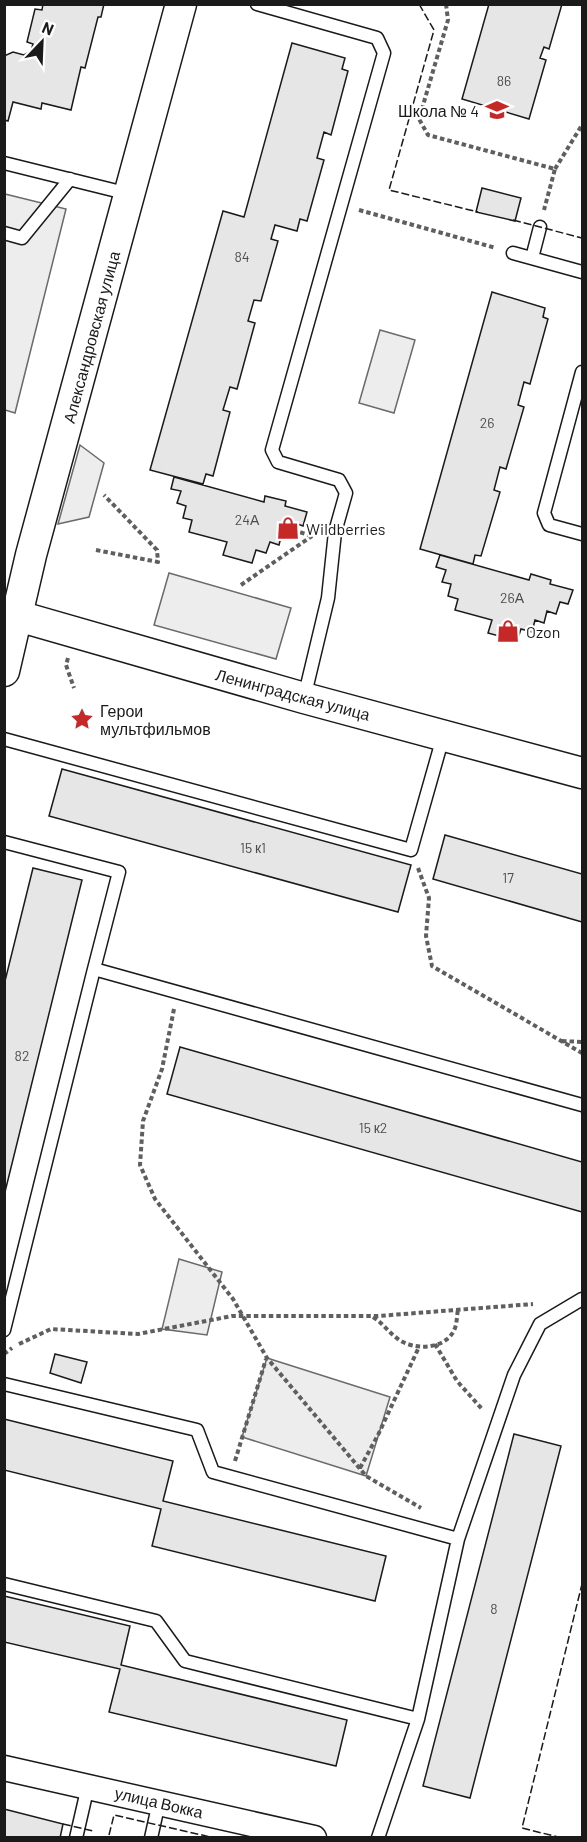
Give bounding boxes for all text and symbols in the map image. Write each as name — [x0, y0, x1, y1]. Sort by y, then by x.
north arrow — [12, 12, 72, 72]
text: N — [39, 17, 57, 39]
house number: 86 — [497, 72, 511, 89]
school or university icon: Школа № 4 — [484, 97, 510, 123]
place label: Школа № 4 — [398, 101, 479, 120]
house number: 84 — [234, 248, 250, 265]
street label: Александровская улица — [59, 249, 123, 425]
house number: 26 — [480, 414, 494, 431]
house number: 24А — [235, 511, 260, 528]
shop icon: Wildberries — [275, 515, 301, 541]
place label: Wildberries — [306, 519, 386, 538]
house number: 26А — [500, 589, 525, 606]
shop icon: Ozon — [495, 618, 521, 644]
place label: Ozon — [526, 622, 560, 641]
street label: Ленинградская улица — [214, 664, 372, 724]
place label: Герои мультфильмов — [100, 701, 211, 738]
place icon: Герои мультфильмов — [69, 706, 95, 732]
house number: 15 к1 — [240, 839, 266, 856]
house number: 17 — [502, 869, 514, 886]
house number: 82 — [15, 1047, 29, 1064]
house number: 15 к2 — [359, 1119, 387, 1136]
house number: 8 — [490, 1600, 498, 1617]
street label: улица Вокка — [113, 1783, 205, 1821]

